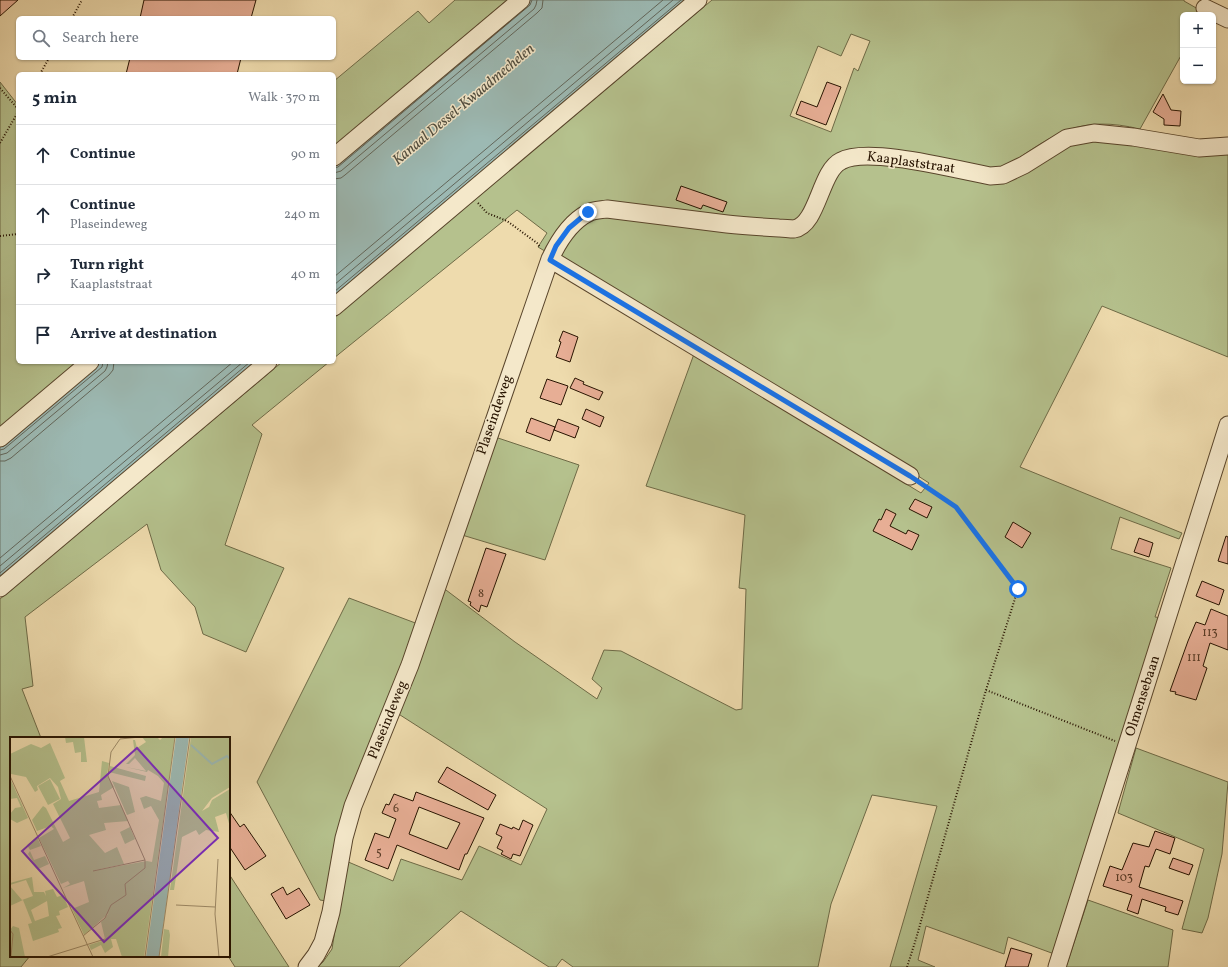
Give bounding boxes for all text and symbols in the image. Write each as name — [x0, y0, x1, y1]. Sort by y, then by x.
map controls — [1180, 12, 1216, 84]
button: + — [1180, 12, 1216, 48]
search box — [16, 16, 336, 60]
icon: search — [30, 27, 52, 49]
text: Search here — [62, 28, 139, 49]
water label: Kanaal Dessel-Kwaadmechelen — [388, 39, 540, 171]
button: − — [1180, 48, 1216, 84]
text: 5 min — [32, 87, 77, 110]
text: Walk · 370 m — [248, 89, 320, 107]
icon: ahead — [32, 144, 54, 166]
text: Continue — [70, 144, 135, 165]
text: 90 m — [291, 146, 320, 164]
street label: Kaaplaststraat — [866, 147, 956, 179]
text: Continue — [70, 195, 135, 216]
route end — [579, 203, 597, 221]
icon: ahead — [32, 204, 54, 226]
text: 240 m — [284, 206, 320, 224]
text: Plaseindeweg — [70, 216, 147, 234]
text: Turn right — [70, 255, 144, 276]
icon: right — [32, 264, 54, 286]
text: 40 m — [291, 266, 320, 284]
text: Kaaplaststraat — [70, 276, 152, 294]
icon: arrive — [32, 324, 54, 346]
text: Arrive at destination — [70, 324, 217, 345]
street label: Plaseindeweg — [472, 372, 518, 458]
route start — [1009, 580, 1027, 598]
house number: 8 — [478, 586, 484, 602]
house number: 113 — [1202, 625, 1218, 641]
house number: 111 — [1187, 650, 1201, 666]
street label: Olmensebaan — [1121, 653, 1165, 739]
street label: Plaseindeweg — [364, 678, 412, 762]
inset map — [10, 737, 230, 957]
house number: 6 — [393, 801, 399, 817]
house number: 5 — [376, 845, 382, 861]
house number: 103 — [1115, 870, 1133, 886]

